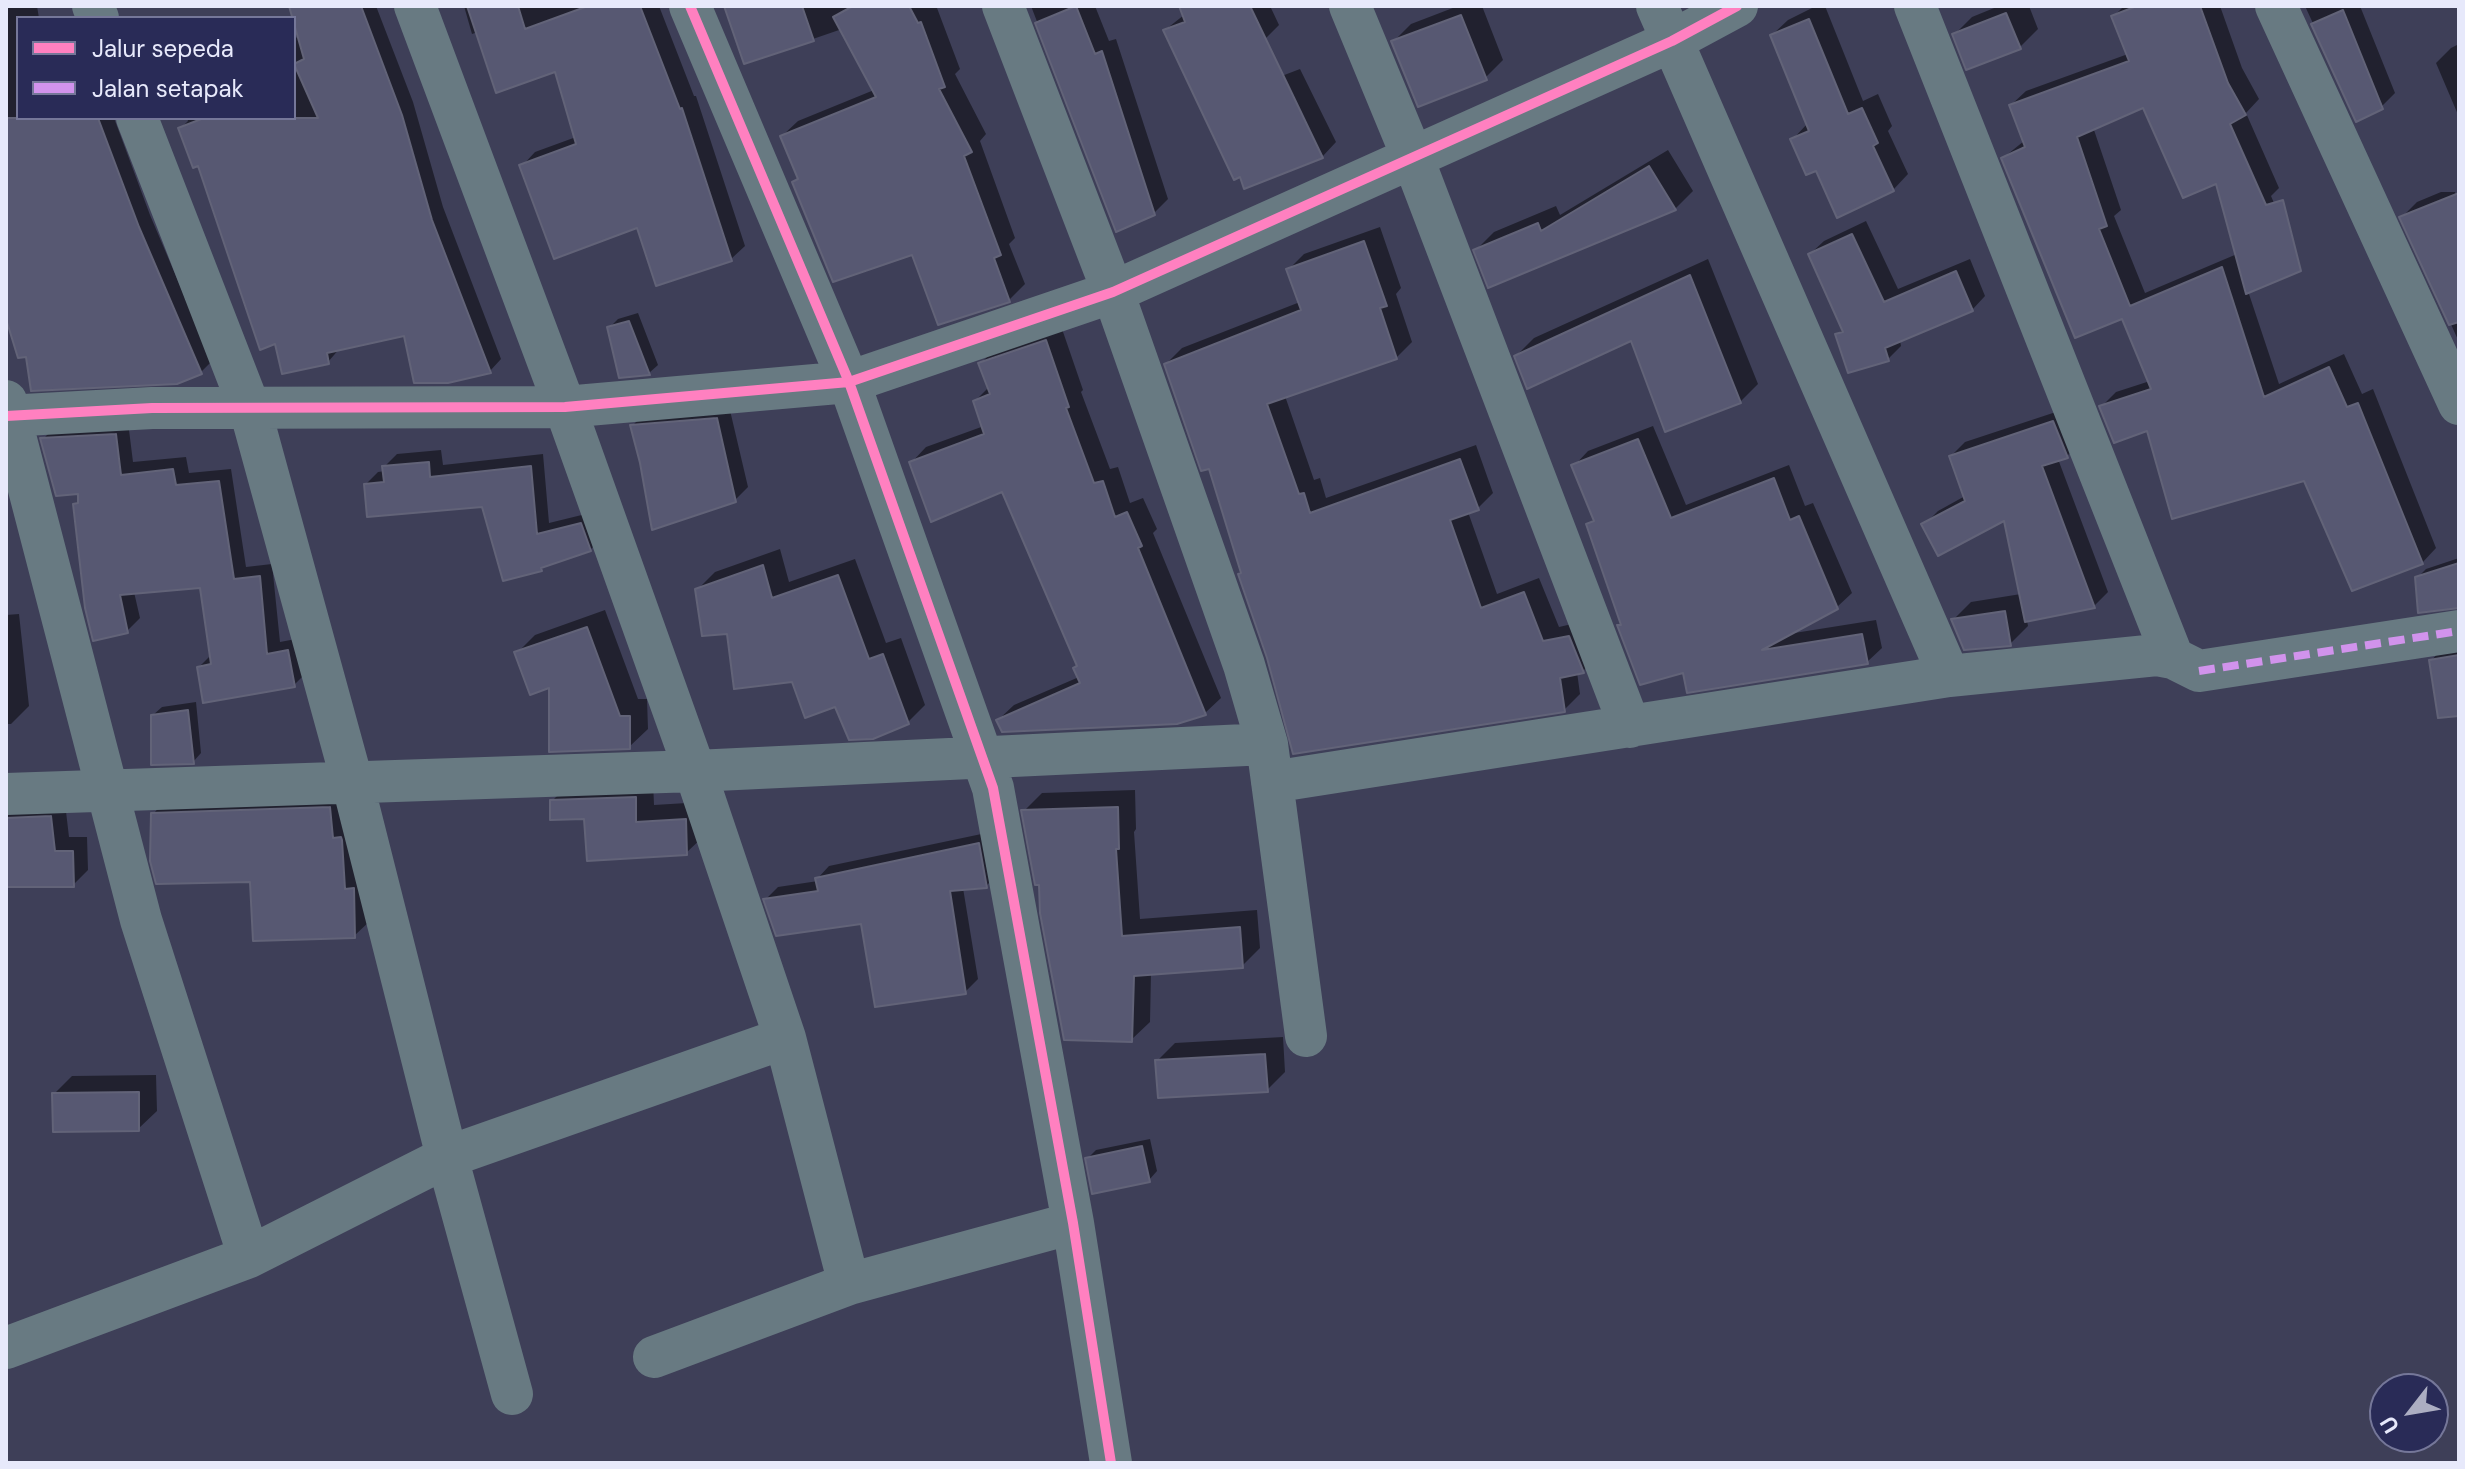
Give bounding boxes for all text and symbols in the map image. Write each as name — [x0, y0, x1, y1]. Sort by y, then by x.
legend — [16, 16, 296, 120]
text: Jalur sepeda — [92, 33, 234, 64]
text: Jalan setapak — [92, 73, 244, 104]
north arrow — [2369, 1373, 2449, 1453]
text: U — [2373, 1411, 2406, 1439]

